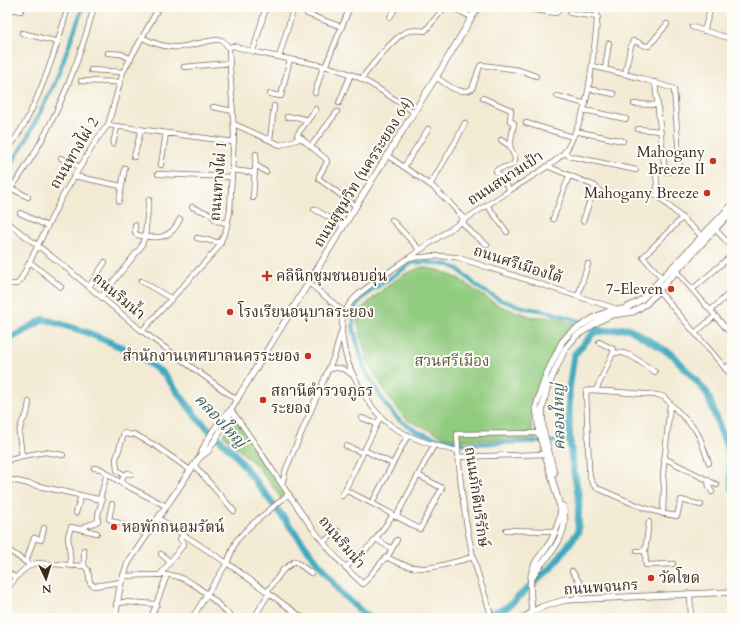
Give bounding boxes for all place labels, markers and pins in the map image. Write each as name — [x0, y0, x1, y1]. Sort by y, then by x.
place label: Mahogany Breeze II — [637, 142, 705, 179]
marker: Mahogany Breeze II — [708, 156, 718, 166]
place label: Mahogany Breeze — [584, 183, 699, 203]
marker: Mahogany Breeze — [702, 188, 712, 198]
place label: คลินิกชุมชนอบอุ่น — [276, 266, 387, 287]
marker: คลินิกชุมชนอบอุ่น — [261, 270, 273, 282]
place label: 7-Eleven — [606, 279, 663, 299]
marker: 7-Eleven — [666, 284, 676, 294]
place label: โรงเรียนอนุบาลระยอง — [237, 301, 374, 323]
marker: โรงเรียนอนุบาลระยอง — [225, 307, 235, 317]
place label: สำนักงานเทศบาลนครระยอง — [123, 346, 300, 366]
marker: สำนักงานเทศบาลนครระยอง — [303, 351, 313, 361]
place label: สถานีตำรวจภูธร ระยอง — [271, 381, 373, 418]
marker: สถานีตำรวจภูธร ระยอง — [258, 395, 268, 405]
place label: หอพักถนอมรัตน์ — [122, 517, 225, 537]
marker: หอพักถนอมรัตน์ — [109, 522, 119, 532]
place label: วัดโขด — [659, 567, 700, 588]
marker: วัดโขด — [646, 573, 656, 583]

